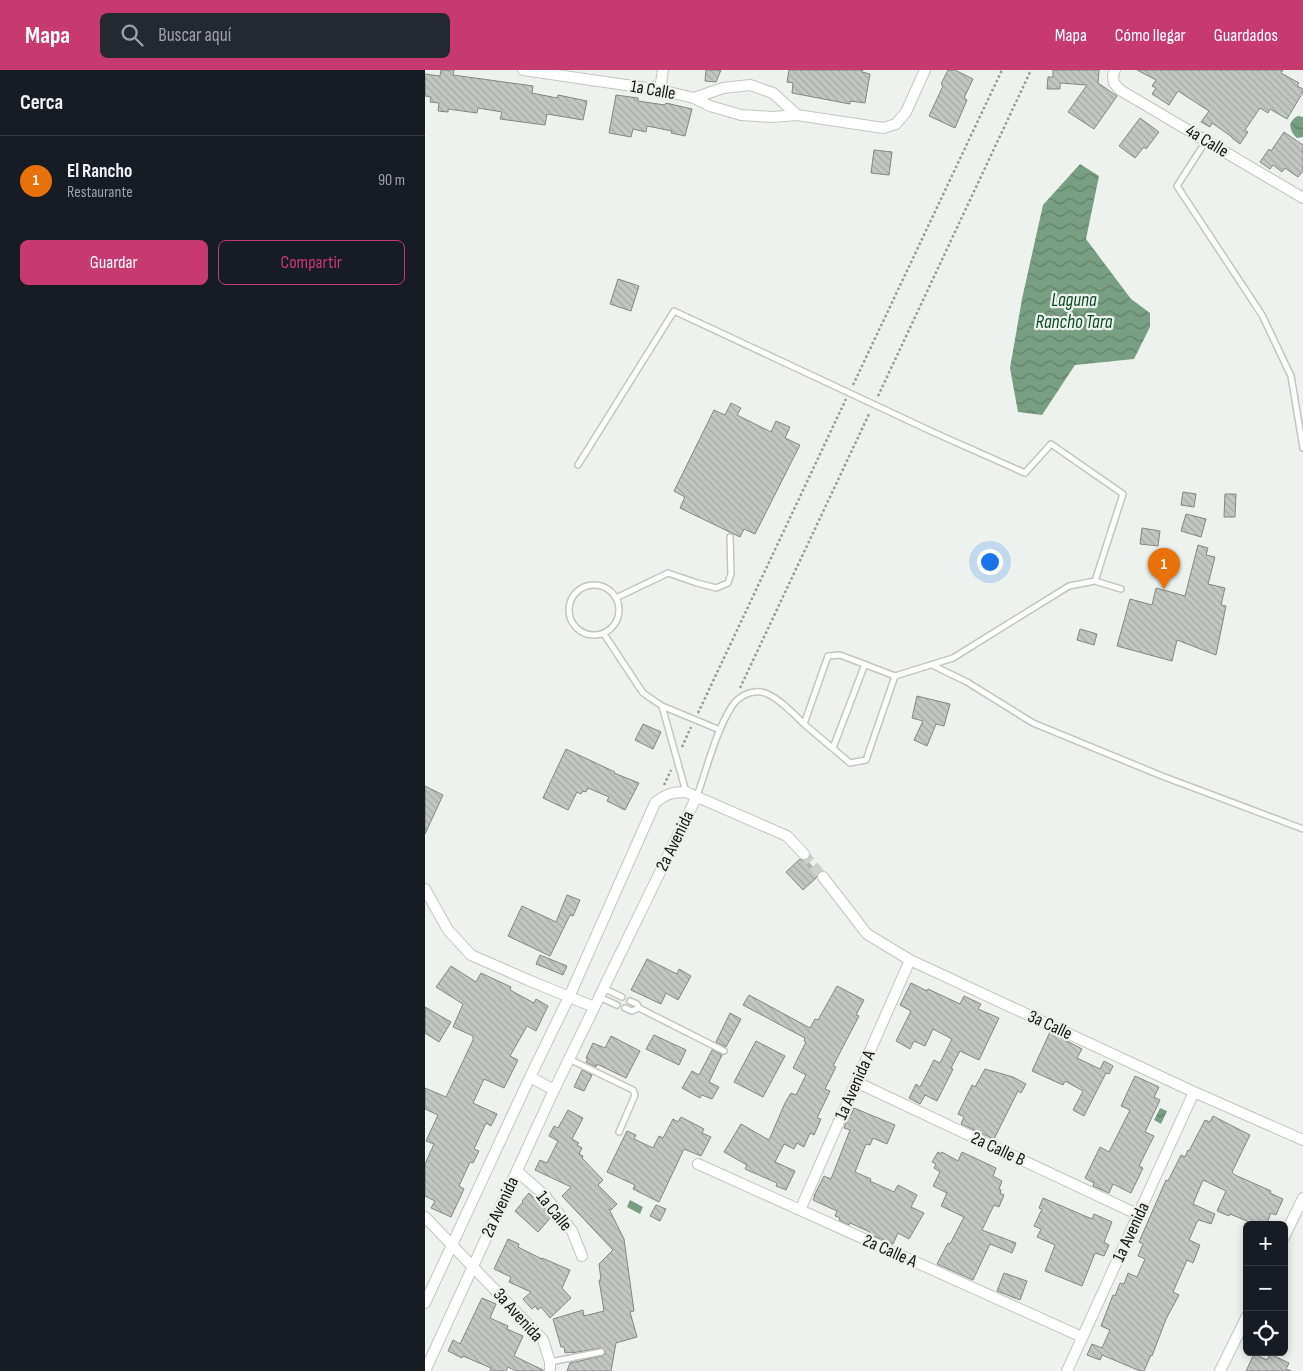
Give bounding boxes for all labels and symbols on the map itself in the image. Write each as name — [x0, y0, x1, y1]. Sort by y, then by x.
street label: 1a Calle — [629, 76, 677, 104]
street label: 4a Calle — [1182, 120, 1232, 162]
water label: Laguna Rancho Tara — [1036, 289, 1113, 334]
pin: 1 — [1148, 548, 1180, 589]
your location — [977, 549, 1003, 575]
street label: 2a Avenida — [651, 807, 699, 874]
street label: 3a Calle — [1024, 1006, 1076, 1044]
street label: 1a Avenida A — [830, 1047, 880, 1123]
street label: 2a Calle B — [968, 1127, 1028, 1171]
street label: 2a Avenida — [477, 1173, 523, 1241]
street label: 1a Calle — [532, 1187, 576, 1235]
street label: 1a Avenida — [1108, 1199, 1154, 1265]
street label: 2a Calle A — [860, 1230, 921, 1272]
street label: 3a Avenida — [489, 1284, 547, 1346]

